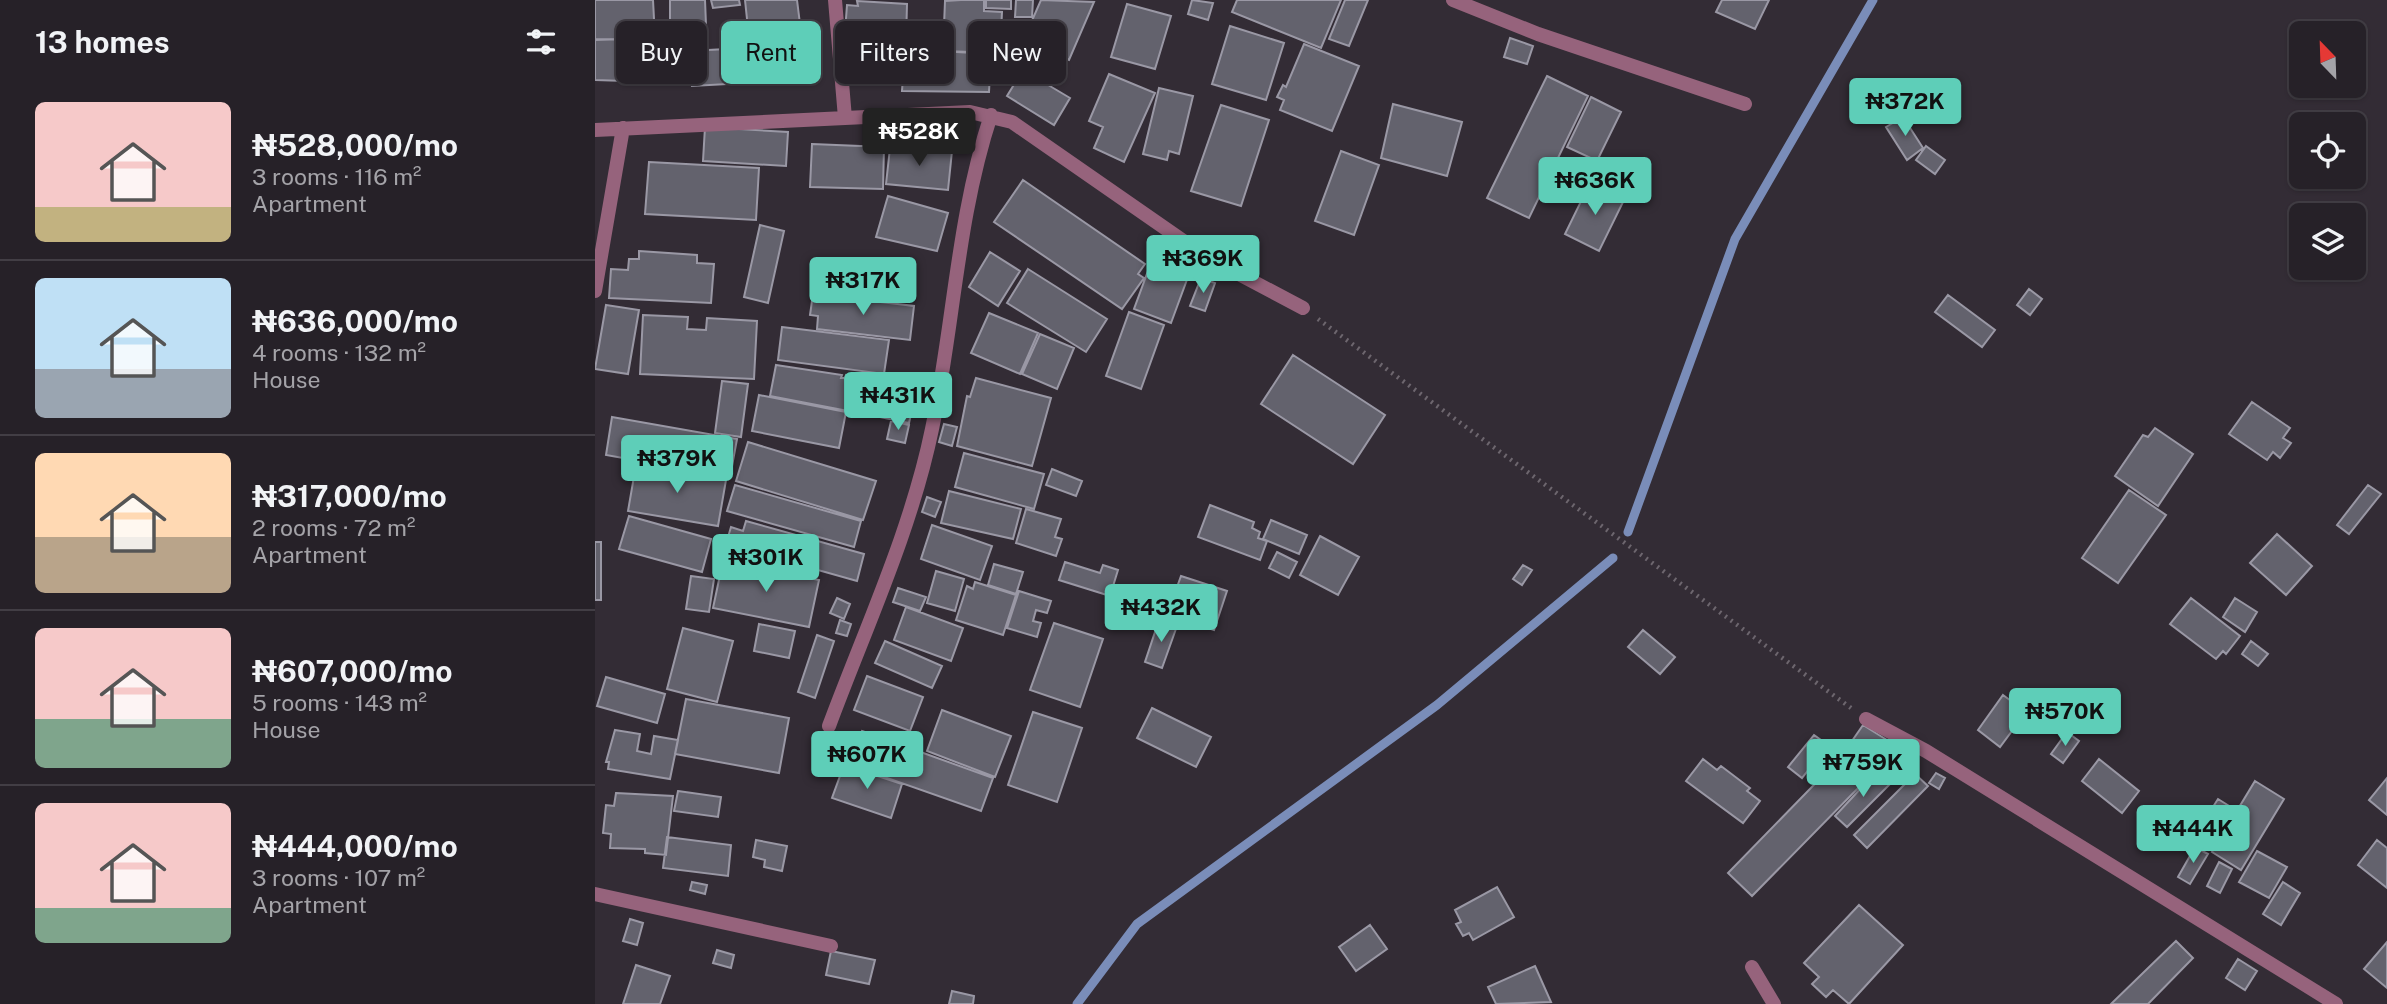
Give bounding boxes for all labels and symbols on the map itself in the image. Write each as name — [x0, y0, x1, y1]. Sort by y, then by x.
north arrow — [2289, 21, 2366, 98]
pin: ₦372K — [1856, 78, 1954, 138]
pin: ₦528K — [870, 108, 968, 168]
pin: ₦636K — [1546, 158, 1644, 217]
pin: ₦369K — [1154, 236, 1252, 295]
pin: ₦317K — [814, 258, 912, 317]
pin: ₦431K — [849, 372, 947, 432]
pin: ₦379K — [628, 435, 726, 495]
pin: ₦301K — [717, 534, 815, 594]
pin: ₦432K — [1112, 584, 1210, 644]
pin: ₦570K — [2016, 688, 2114, 748]
pin: ₦607K — [818, 732, 916, 791]
pin: ₦759K — [1814, 740, 1912, 799]
pin: ₦444K — [2144, 806, 2242, 865]

